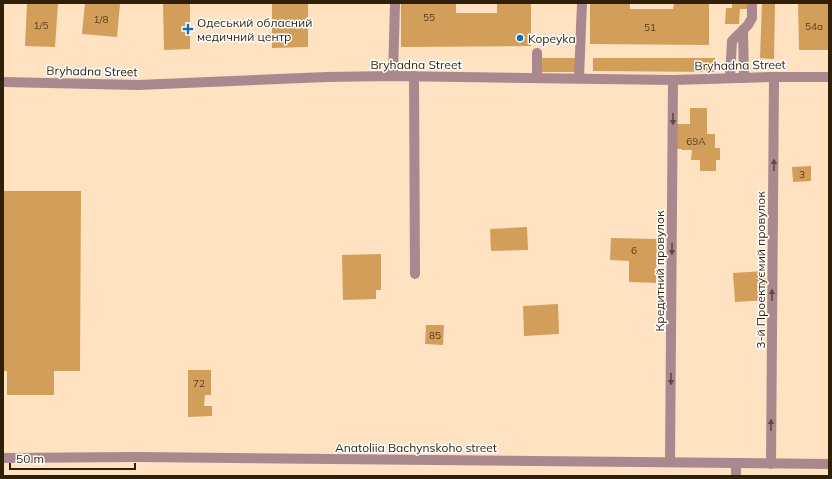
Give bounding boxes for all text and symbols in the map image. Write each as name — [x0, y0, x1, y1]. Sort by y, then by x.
house number: 55 — [423, 11, 435, 24]
house number: 1/8 — [94, 13, 108, 26]
place label: Одеський обласний медичний центр — [197, 15, 312, 44]
house number: 1/5 — [34, 19, 48, 32]
house number: 54а — [805, 20, 823, 33]
house number: 51 — [644, 21, 656, 34]
marker: Одеський обласний медичний центр — [182, 23, 194, 35]
place label: Kopeyka — [528, 31, 576, 46]
marker: Kopeyka — [515, 33, 525, 43]
street label: Bryhadna Street — [370, 57, 462, 72]
street label: Bryhadna Street — [694, 57, 786, 73]
street label: Bryhadna Street — [46, 63, 138, 79]
one-way arrow — [670, 113, 676, 126]
house number: 69А — [686, 135, 706, 148]
one-way arrow — [770, 159, 777, 171]
house number: 3 — [799, 168, 805, 181]
street label: 3-й Проектуємий провулок — [753, 191, 768, 349]
street label: Кредитний провулок — [652, 210, 667, 332]
one-way arrow — [669, 243, 675, 256]
house number: 6 — [631, 244, 637, 257]
one-way arrow — [769, 288, 775, 301]
house number: 85 — [429, 329, 441, 342]
one-way arrow — [668, 373, 674, 386]
house number: 72 — [193, 377, 205, 390]
one-way arrow — [768, 418, 774, 431]
street label: Anatoliia Bachynskoho street — [335, 440, 497, 455]
scale bar — [10, 445, 135, 471]
text: 50 m — [16, 451, 44, 466]

